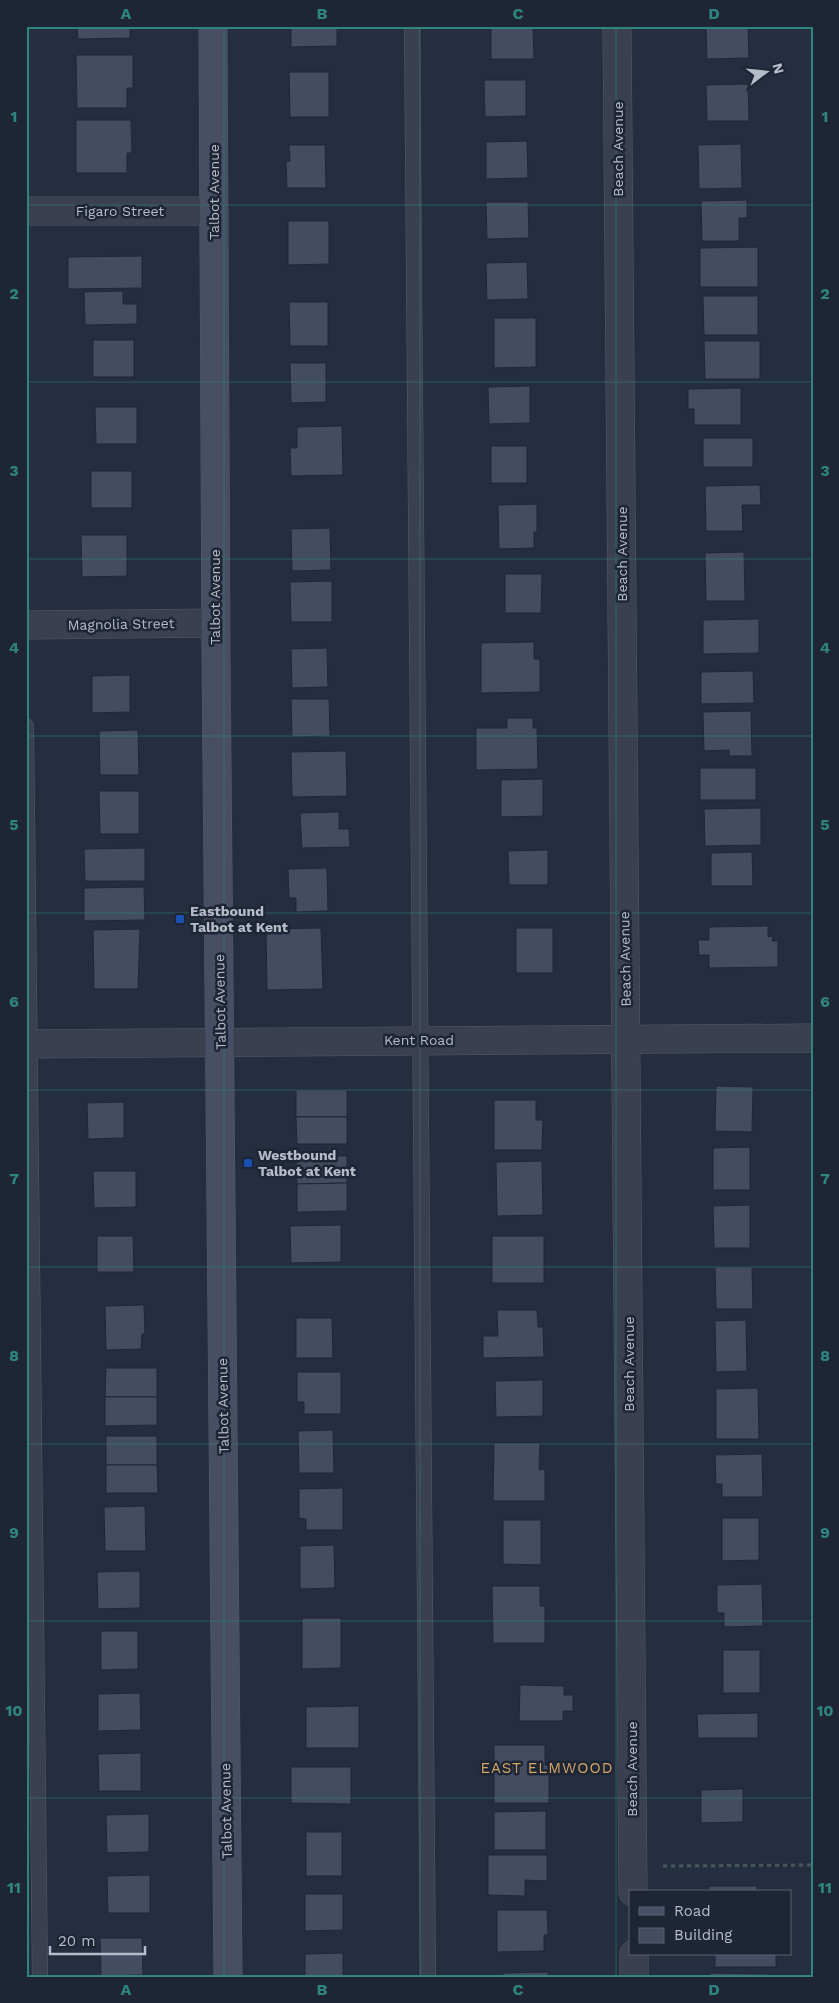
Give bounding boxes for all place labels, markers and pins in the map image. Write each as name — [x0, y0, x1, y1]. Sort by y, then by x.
place label: Eastbound Talbot at Kent — [190, 903, 288, 935]
marker: Eastbound Talbot at Kent — [174, 913, 186, 925]
place label: Westbound Talbot at Kent — [258, 1147, 356, 1179]
marker: Westbound Talbot at Kent — [242, 1157, 254, 1169]

